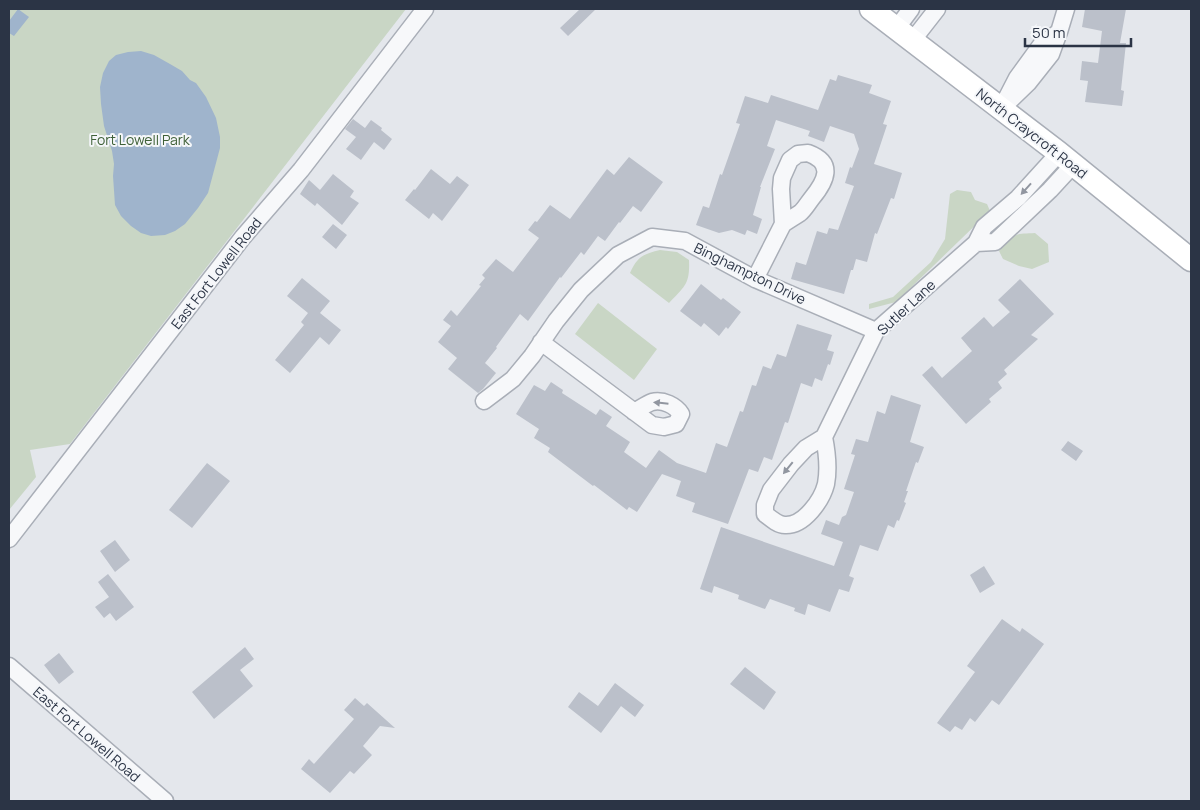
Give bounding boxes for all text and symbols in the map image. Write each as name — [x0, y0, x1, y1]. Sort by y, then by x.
scale bar — [1025, 15, 1131, 47]
text: 50 m — [1032, 22, 1066, 43]
street label: North Craycroft Road — [972, 84, 1092, 182]
park label: Fort Lowell Park — [90, 130, 191, 149]
one-way arrow — [1020, 183, 1032, 195]
street label: East Fort Lowell Road — [167, 213, 265, 333]
street label: Binghampton Drive — [691, 238, 809, 308]
street label: Sutler Lane — [873, 275, 939, 339]
one-way arrow — [652, 399, 668, 407]
one-way arrow — [782, 462, 793, 475]
street label: East Fort Lowell Road — [29, 682, 145, 786]

